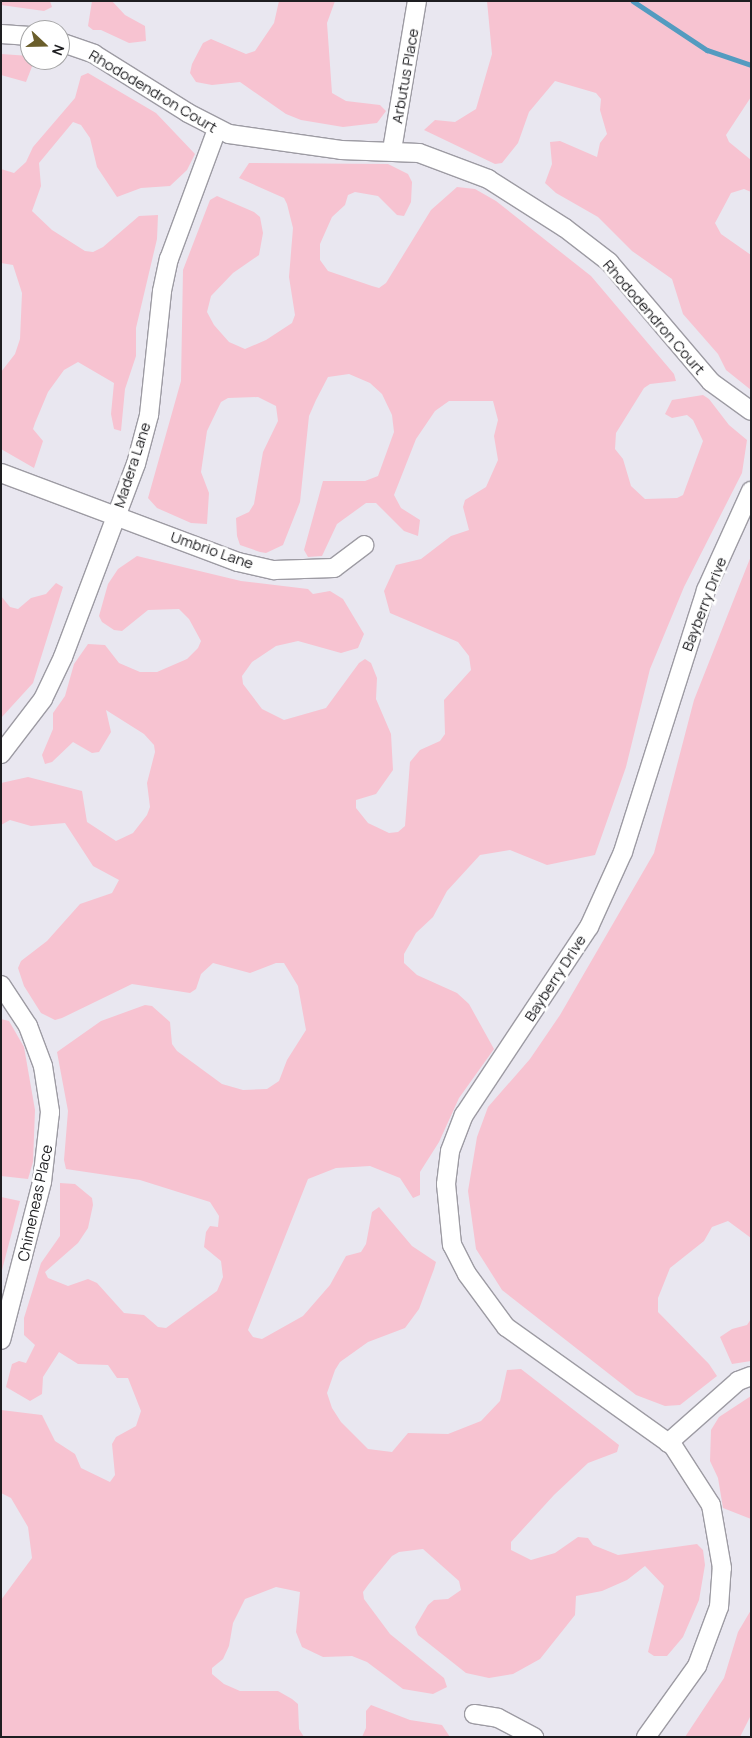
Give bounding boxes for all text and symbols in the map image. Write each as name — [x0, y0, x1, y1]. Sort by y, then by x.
north arrow — [20, 20, 70, 70]
street label: Arbutus Place — [388, 27, 422, 125]
text: N — [48, 42, 69, 58]
street label: Rhododendron Court — [86, 46, 220, 136]
street label: Rhododendron Court — [599, 256, 709, 378]
street label: Madera Lane — [110, 420, 154, 510]
street label: Umbrio Lane — [168, 527, 256, 573]
street label: Bayberry Drive — [678, 554, 730, 654]
street label: Bayberry Drive — [520, 931, 590, 1025]
street label: Chimeneas Place — [14, 1143, 56, 1263]

